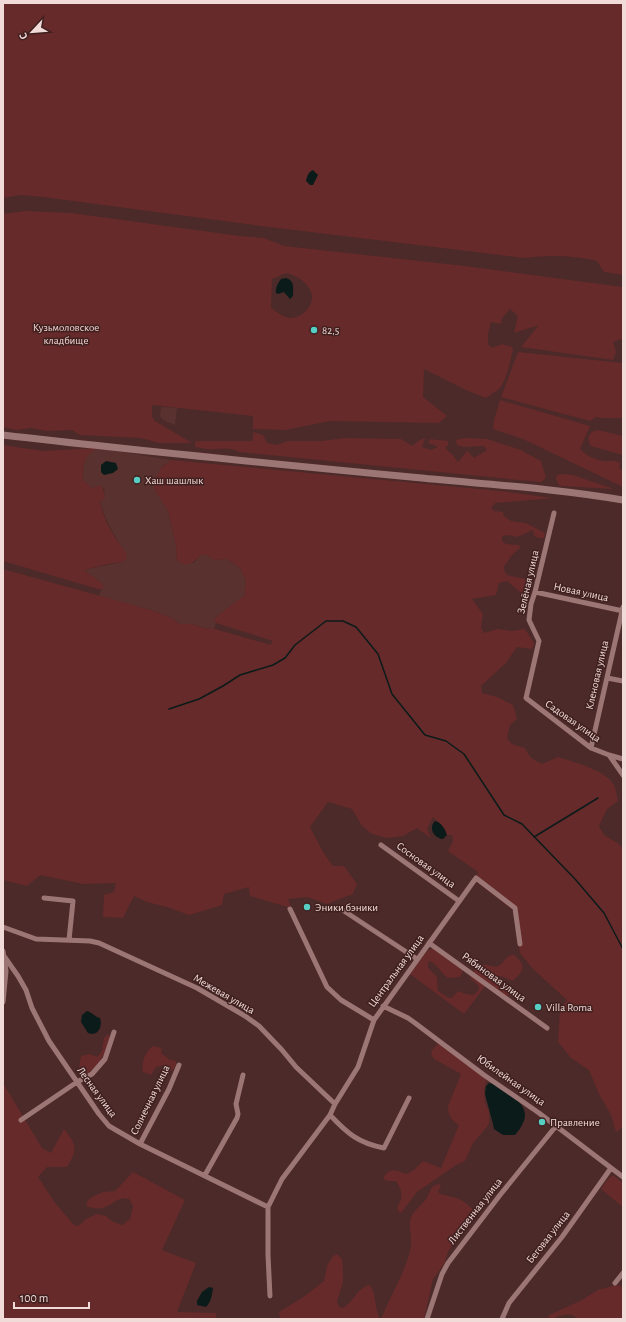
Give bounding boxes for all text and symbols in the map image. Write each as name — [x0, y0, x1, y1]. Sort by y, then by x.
north arrow — [12, 12, 52, 52]
text: С — [17, 31, 30, 41]
park label: Кузьмоловское кладбище — [33, 322, 99, 346]
marker: 82,5 — [309, 325, 319, 335]
place label: 82,5 — [322, 325, 340, 336]
marker: Хаш шашлык — [132, 475, 142, 485]
place label: Хаш шашлык — [145, 475, 203, 486]
street label: Зелёная улица — [515, 549, 541, 615]
street label: Новая улица — [552, 581, 610, 603]
street label: Кленовая улица — [584, 639, 610, 711]
street label: Садовая улица — [543, 698, 603, 744]
street label: Сосновая улица — [395, 840, 457, 890]
marker: Эники бэники — [302, 902, 312, 912]
place label: Эники бэники — [315, 902, 378, 913]
street label: Центральная улица — [366, 933, 426, 1009]
street label: Рябиновая улица — [460, 950, 528, 1004]
street label: Межевая улица — [191, 972, 257, 1016]
marker: Villa Roma — [533, 1002, 543, 1012]
place label: Villa Roma — [546, 1002, 592, 1013]
street label: Юбилейная улица — [475, 1052, 547, 1108]
street label: Солнечная улица — [128, 1063, 172, 1137]
street label: Лесная улица — [75, 1065, 119, 1119]
marker: Правление — [537, 1117, 547, 1127]
place label: Правление — [550, 1117, 600, 1128]
street label: Лиственная улица — [446, 1176, 504, 1246]
street label: Беговая улица — [524, 1209, 572, 1265]
scale bar — [14, 1284, 89, 1310]
text: 100 m — [20, 1292, 48, 1304]

